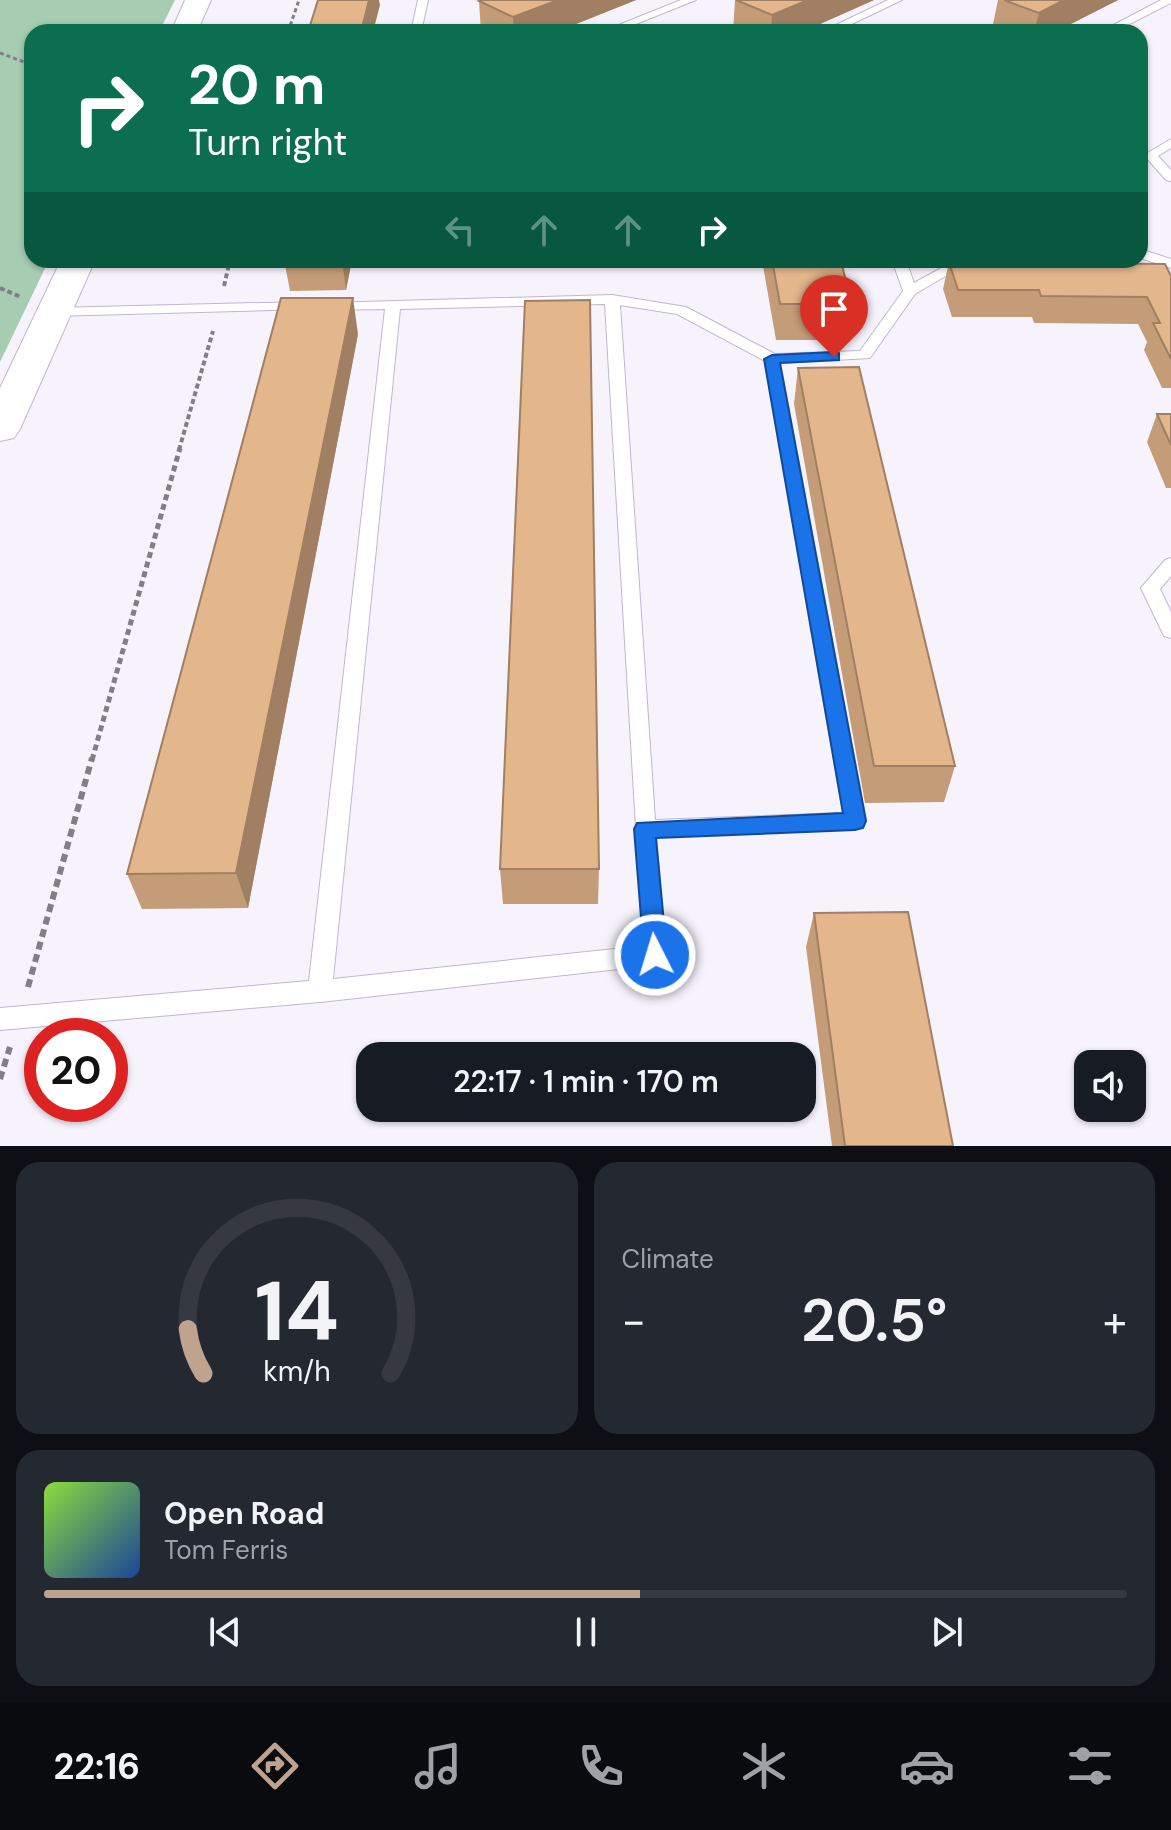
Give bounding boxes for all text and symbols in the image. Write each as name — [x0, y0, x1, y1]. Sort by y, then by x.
text: 20 m — [188, 48, 325, 121]
icon: right — [56, 56, 160, 160]
text: Turn right — [188, 119, 347, 166]
icon: left — [438, 208, 482, 252]
icon: ahead — [522, 208, 566, 252]
icon: ahead — [606, 208, 650, 252]
icon: right — [690, 208, 734, 252]
pin — [800, 275, 868, 357]
icon: arrive — [812, 287, 856, 331]
position arrow — [613, 913, 697, 997]
speed limit sign: 20 — [24, 1018, 128, 1122]
map controls — [1074, 1050, 1146, 1122]
button: sound — [1074, 1050, 1146, 1122]
text: 22:17 · 1 min · 170 m — [453, 1062, 719, 1101]
text: Climate — [622, 1242, 714, 1276]
text: 14 — [255, 1257, 339, 1366]
text: 20.5° — [801, 1281, 947, 1360]
text: − — [622, 1292, 646, 1350]
text: + — [1103, 1292, 1127, 1350]
text: km/h — [263, 1353, 331, 1390]
text: Open Road — [164, 1494, 324, 1533]
text: Tom Ferris — [164, 1533, 288, 1567]
icon: previous — [203, 1610, 247, 1654]
icon: pause — [564, 1610, 608, 1654]
icon: next — [925, 1610, 969, 1654]
icon: directions — [247, 1738, 303, 1794]
icon: music — [410, 1738, 466, 1794]
icon: phone — [573, 1738, 629, 1794]
icon: climate — [736, 1738, 792, 1794]
icon: car — [899, 1738, 955, 1794]
icon: filters — [1062, 1738, 1118, 1794]
text: 22:16 — [53, 1743, 140, 1790]

